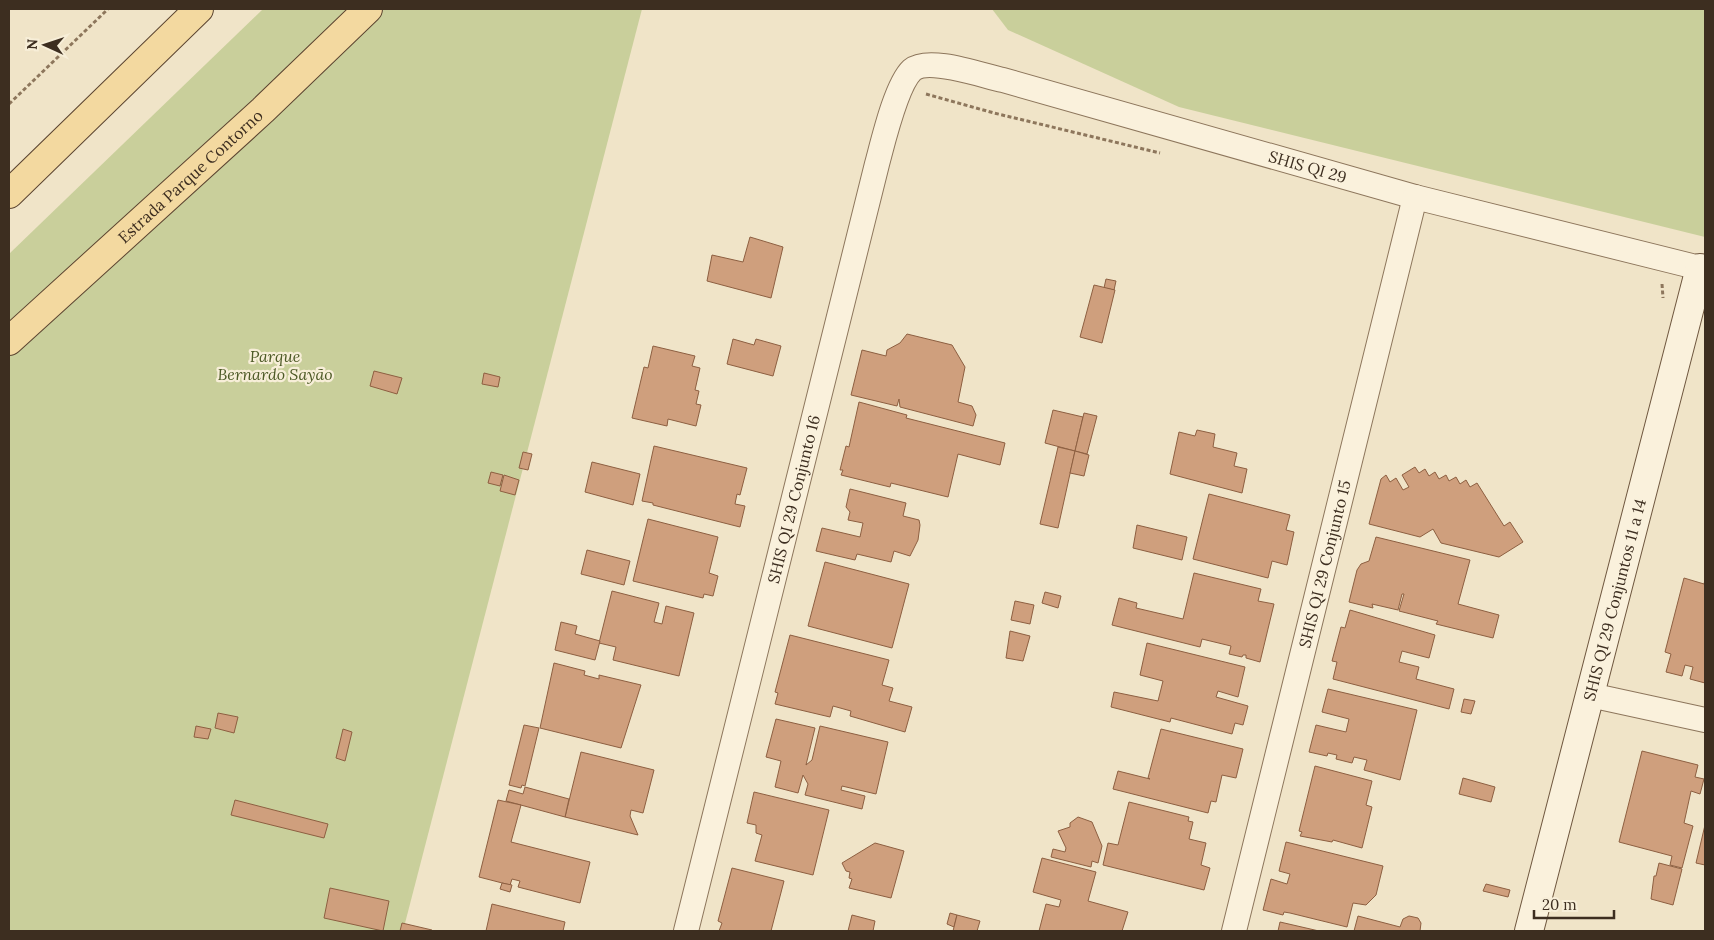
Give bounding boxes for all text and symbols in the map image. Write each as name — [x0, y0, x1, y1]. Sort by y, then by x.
north arrow — [20, 20, 70, 70]
text: N — [23, 38, 41, 50]
street label: Estrada Parque Contorno — [114, 105, 267, 247]
street label: SHIS QI 29 — [1266, 146, 1349, 187]
park label: Parque Bernardo Sayão — [217, 346, 333, 384]
street label: SHIS QI 29 Conjunto 16 — [763, 413, 824, 585]
street label: SHIS QI 29 Conjunto 15 — [1294, 478, 1355, 650]
street label: SHIS QI 29 Conjuntos 11 a 14 — [1579, 496, 1650, 703]
scale bar — [1534, 888, 1614, 920]
text: 20 m — [1542, 895, 1577, 914]

